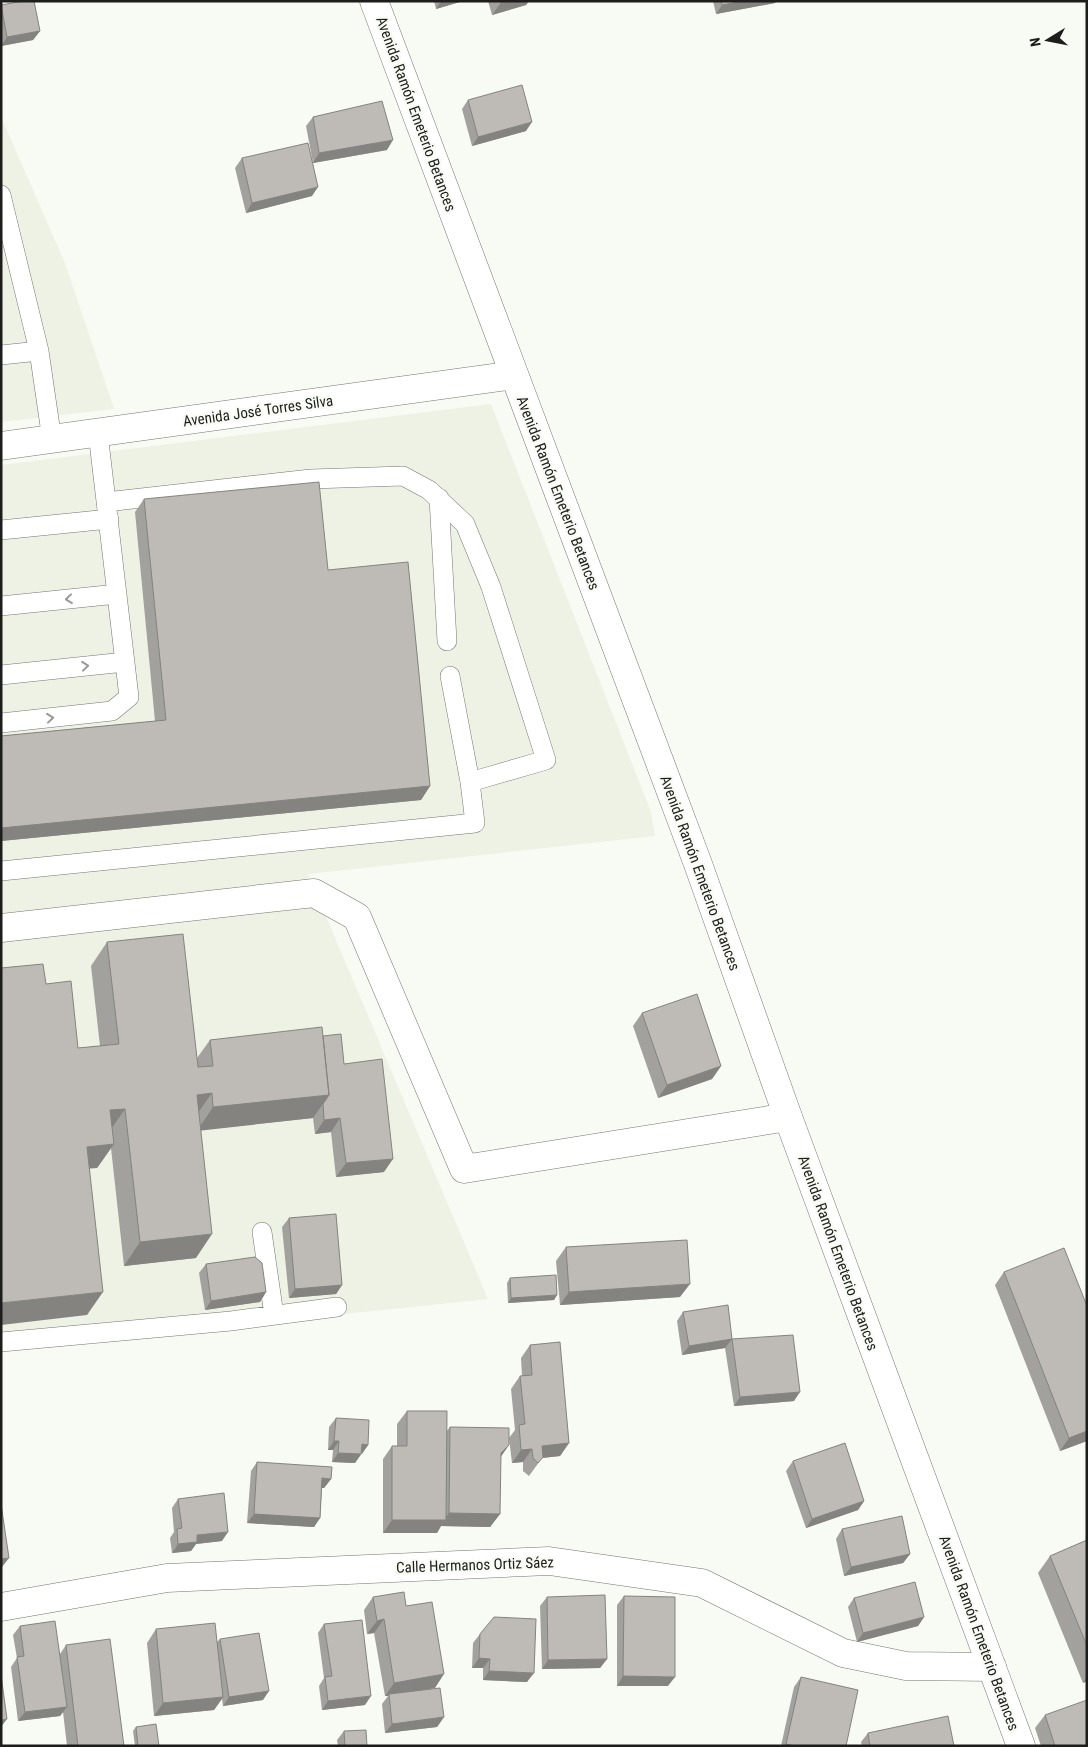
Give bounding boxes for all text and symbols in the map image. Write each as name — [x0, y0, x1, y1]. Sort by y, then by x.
street label: Avenida Ramón Emeterio Betances — [372, 14, 460, 214]
north arrow — [1023, 15, 1073, 65]
text: N — [1027, 37, 1044, 48]
street label: Avenida José Torres Silva — [182, 392, 334, 430]
street label: Avenida Ramón Emeterio Betances — [513, 393, 603, 593]
one-way arrow — [65, 593, 73, 604]
one-way arrow — [81, 661, 89, 672]
one-way arrow — [46, 713, 54, 724]
street label: Avenida Ramón Emeterio Betances — [656, 773, 744, 973]
street label: Avenida Ramón Emeterio Betances — [794, 1153, 882, 1353]
street label: Avenida Ramón Emeterio Betances — [935, 1533, 1023, 1733]
street label: Calle Hermanos Ortiz Sáez — [396, 1553, 554, 1577]

